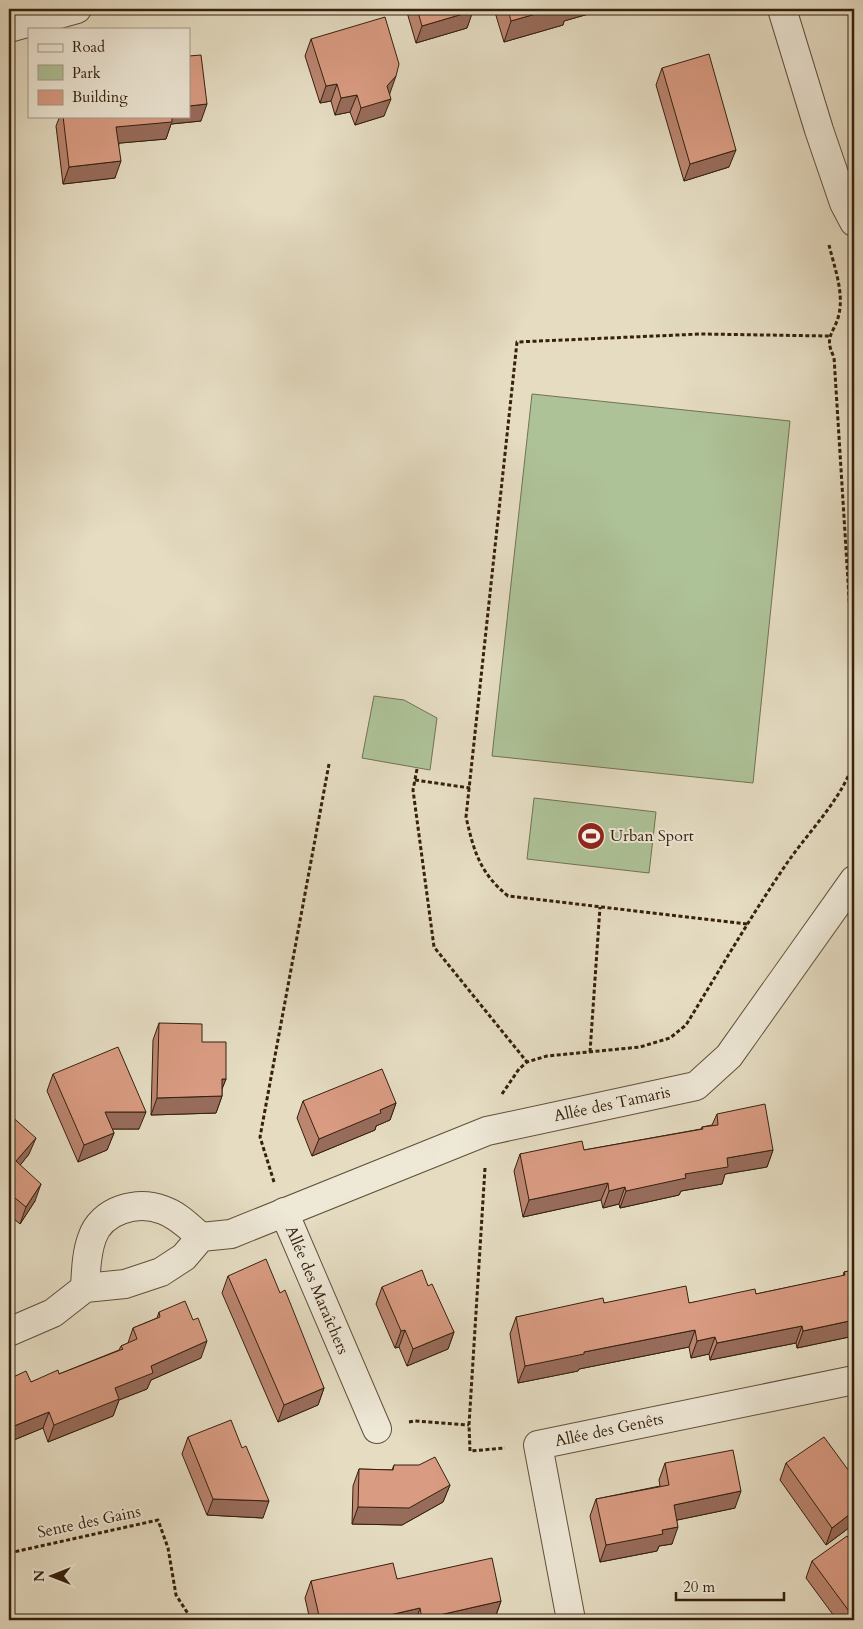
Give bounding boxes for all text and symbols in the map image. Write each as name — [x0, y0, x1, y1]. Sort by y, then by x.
legend — [28, 28, 190, 118]
text: Road — [72, 37, 105, 57]
text: Park — [72, 63, 101, 83]
text: Building — [72, 87, 128, 107]
sports icon: Urban Sport — [576, 821, 606, 851]
place label: Urban Sport — [610, 825, 694, 847]
street label: Allée des Tamaris — [552, 1081, 672, 1127]
street label: Allée des Maraîchers — [280, 1222, 354, 1358]
street label: Allée des Genêts — [553, 1408, 665, 1452]
street label: Sente des Gains — [35, 1500, 143, 1544]
north arrow — [28, 1552, 78, 1602]
scale bar — [676, 1569, 783, 1601]
text: N — [30, 1570, 49, 1582]
text: 20 m — [683, 1577, 715, 1597]

